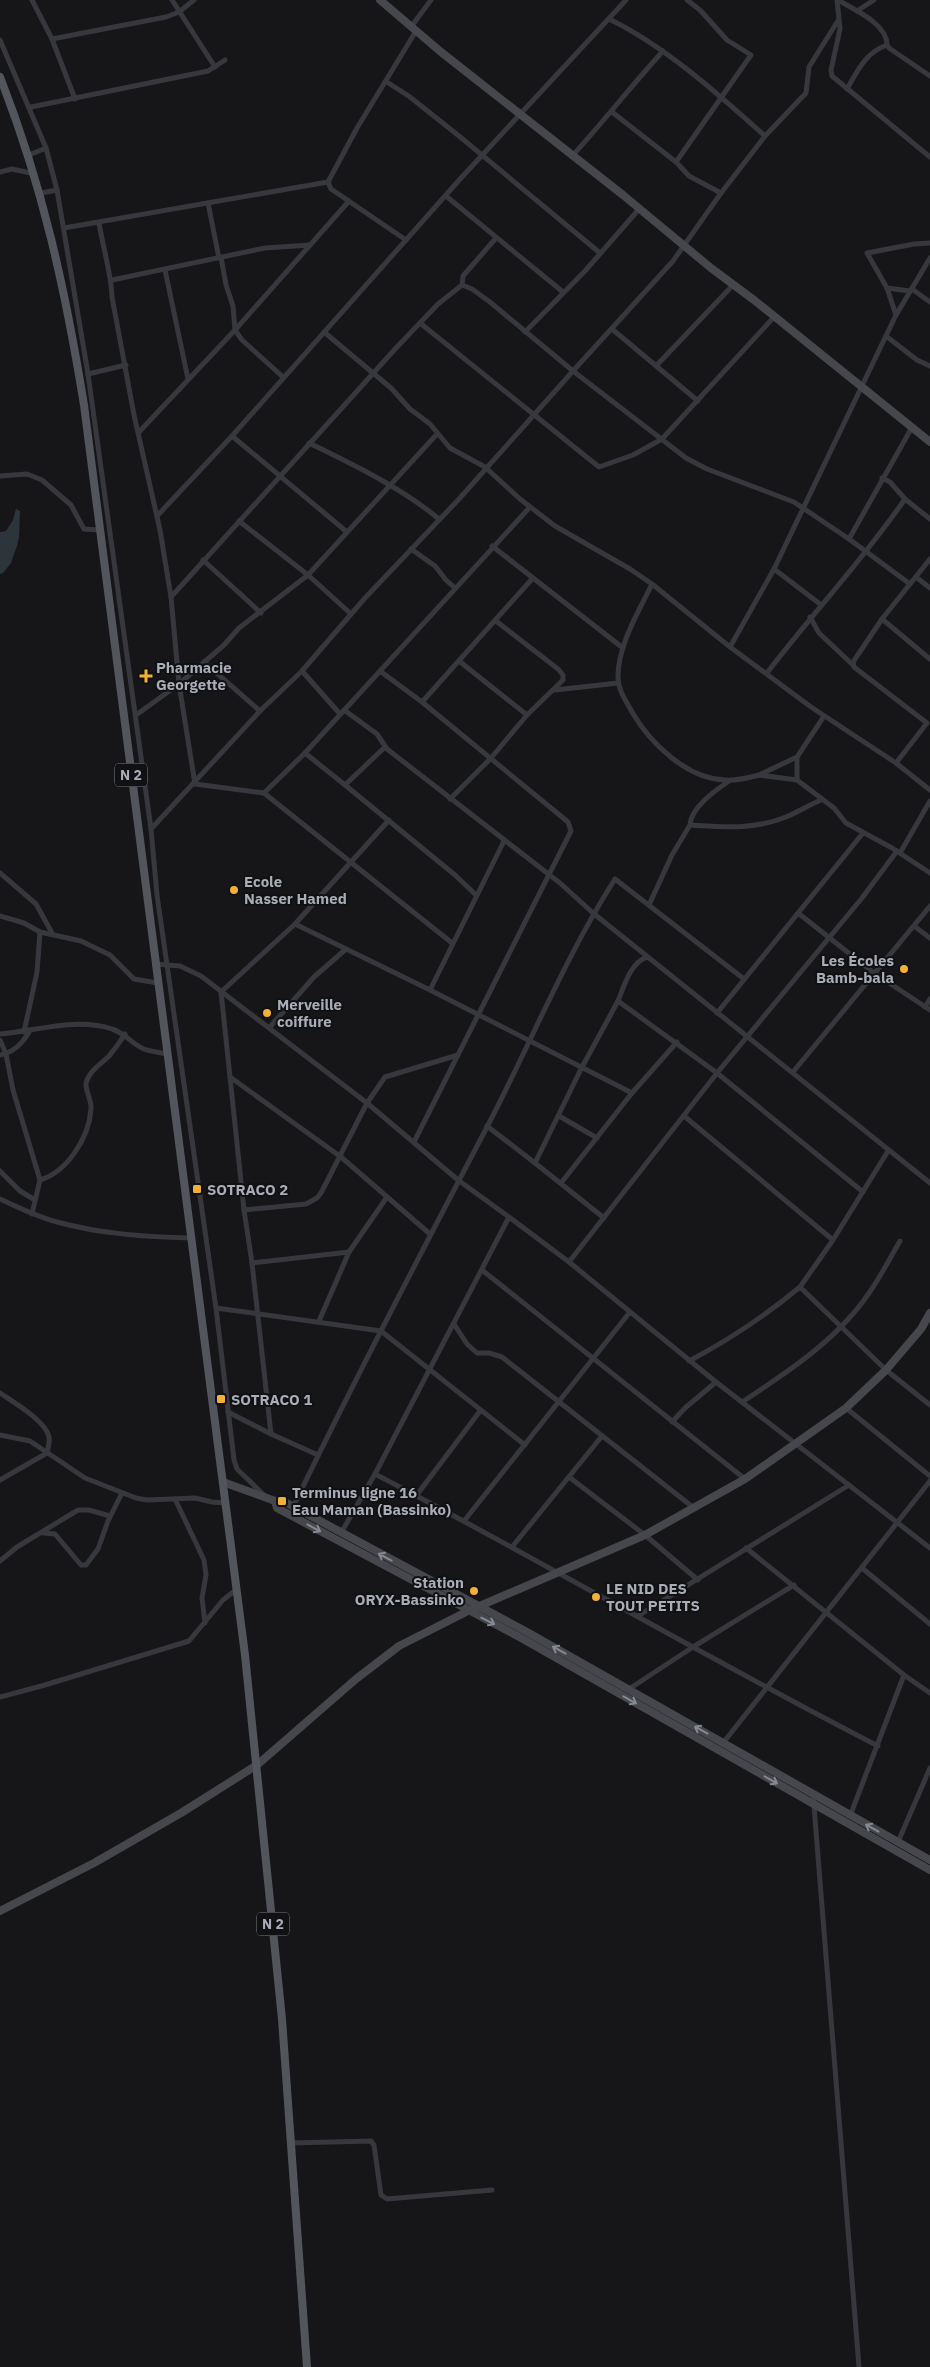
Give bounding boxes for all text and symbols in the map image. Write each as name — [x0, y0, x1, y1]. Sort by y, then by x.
place label: Pharmacie Georgette — [156, 658, 232, 694]
marker: Pharmacie Georgette — [140, 670, 152, 682]
road number: N 2 — [115, 764, 147, 786]
place label: Ecole Nasser Hamed — [244, 872, 347, 908]
marker: Ecole Nasser Hamed — [228, 884, 240, 896]
place label: Les Écoles Bamb-bala — [816, 951, 894, 987]
marker: Les Écoles Bamb-bala — [898, 963, 910, 975]
place label: Merveille coiffure — [277, 995, 342, 1031]
marker: Merveille coiffure — [261, 1007, 273, 1019]
place label: SOTRACO 2 — [207, 1180, 288, 1199]
marker: SOTRACO 2 — [191, 1183, 203, 1195]
place label: SOTRACO 1 — [231, 1390, 312, 1409]
marker: SOTRACO 1 — [215, 1393, 227, 1405]
place label: Terminus ligne 16 Eau Maman (Bassinko) — [292, 1483, 451, 1519]
marker: Terminus ligne 16 Eau Maman (Bassinko) — [276, 1495, 288, 1507]
one-way arrow — [306, 1523, 321, 1533]
one-way arrow — [378, 1552, 393, 1561]
place label: Station ORYX-Bassinko — [355, 1573, 464, 1609]
place label: LE NID DES TOUT PETITS — [606, 1579, 700, 1615]
marker: Station ORYX-Bassinko — [468, 1585, 480, 1597]
marker: LE NID DES TOUT PETITS — [590, 1591, 602, 1603]
one-way arrow — [480, 1616, 495, 1626]
one-way arrow — [552, 1645, 567, 1655]
one-way arrow — [622, 1695, 637, 1705]
one-way arrow — [693, 1725, 708, 1735]
one-way arrow — [763, 1776, 778, 1786]
one-way arrow — [865, 1823, 880, 1833]
road number: N 2 — [257, 1912, 289, 1936]

